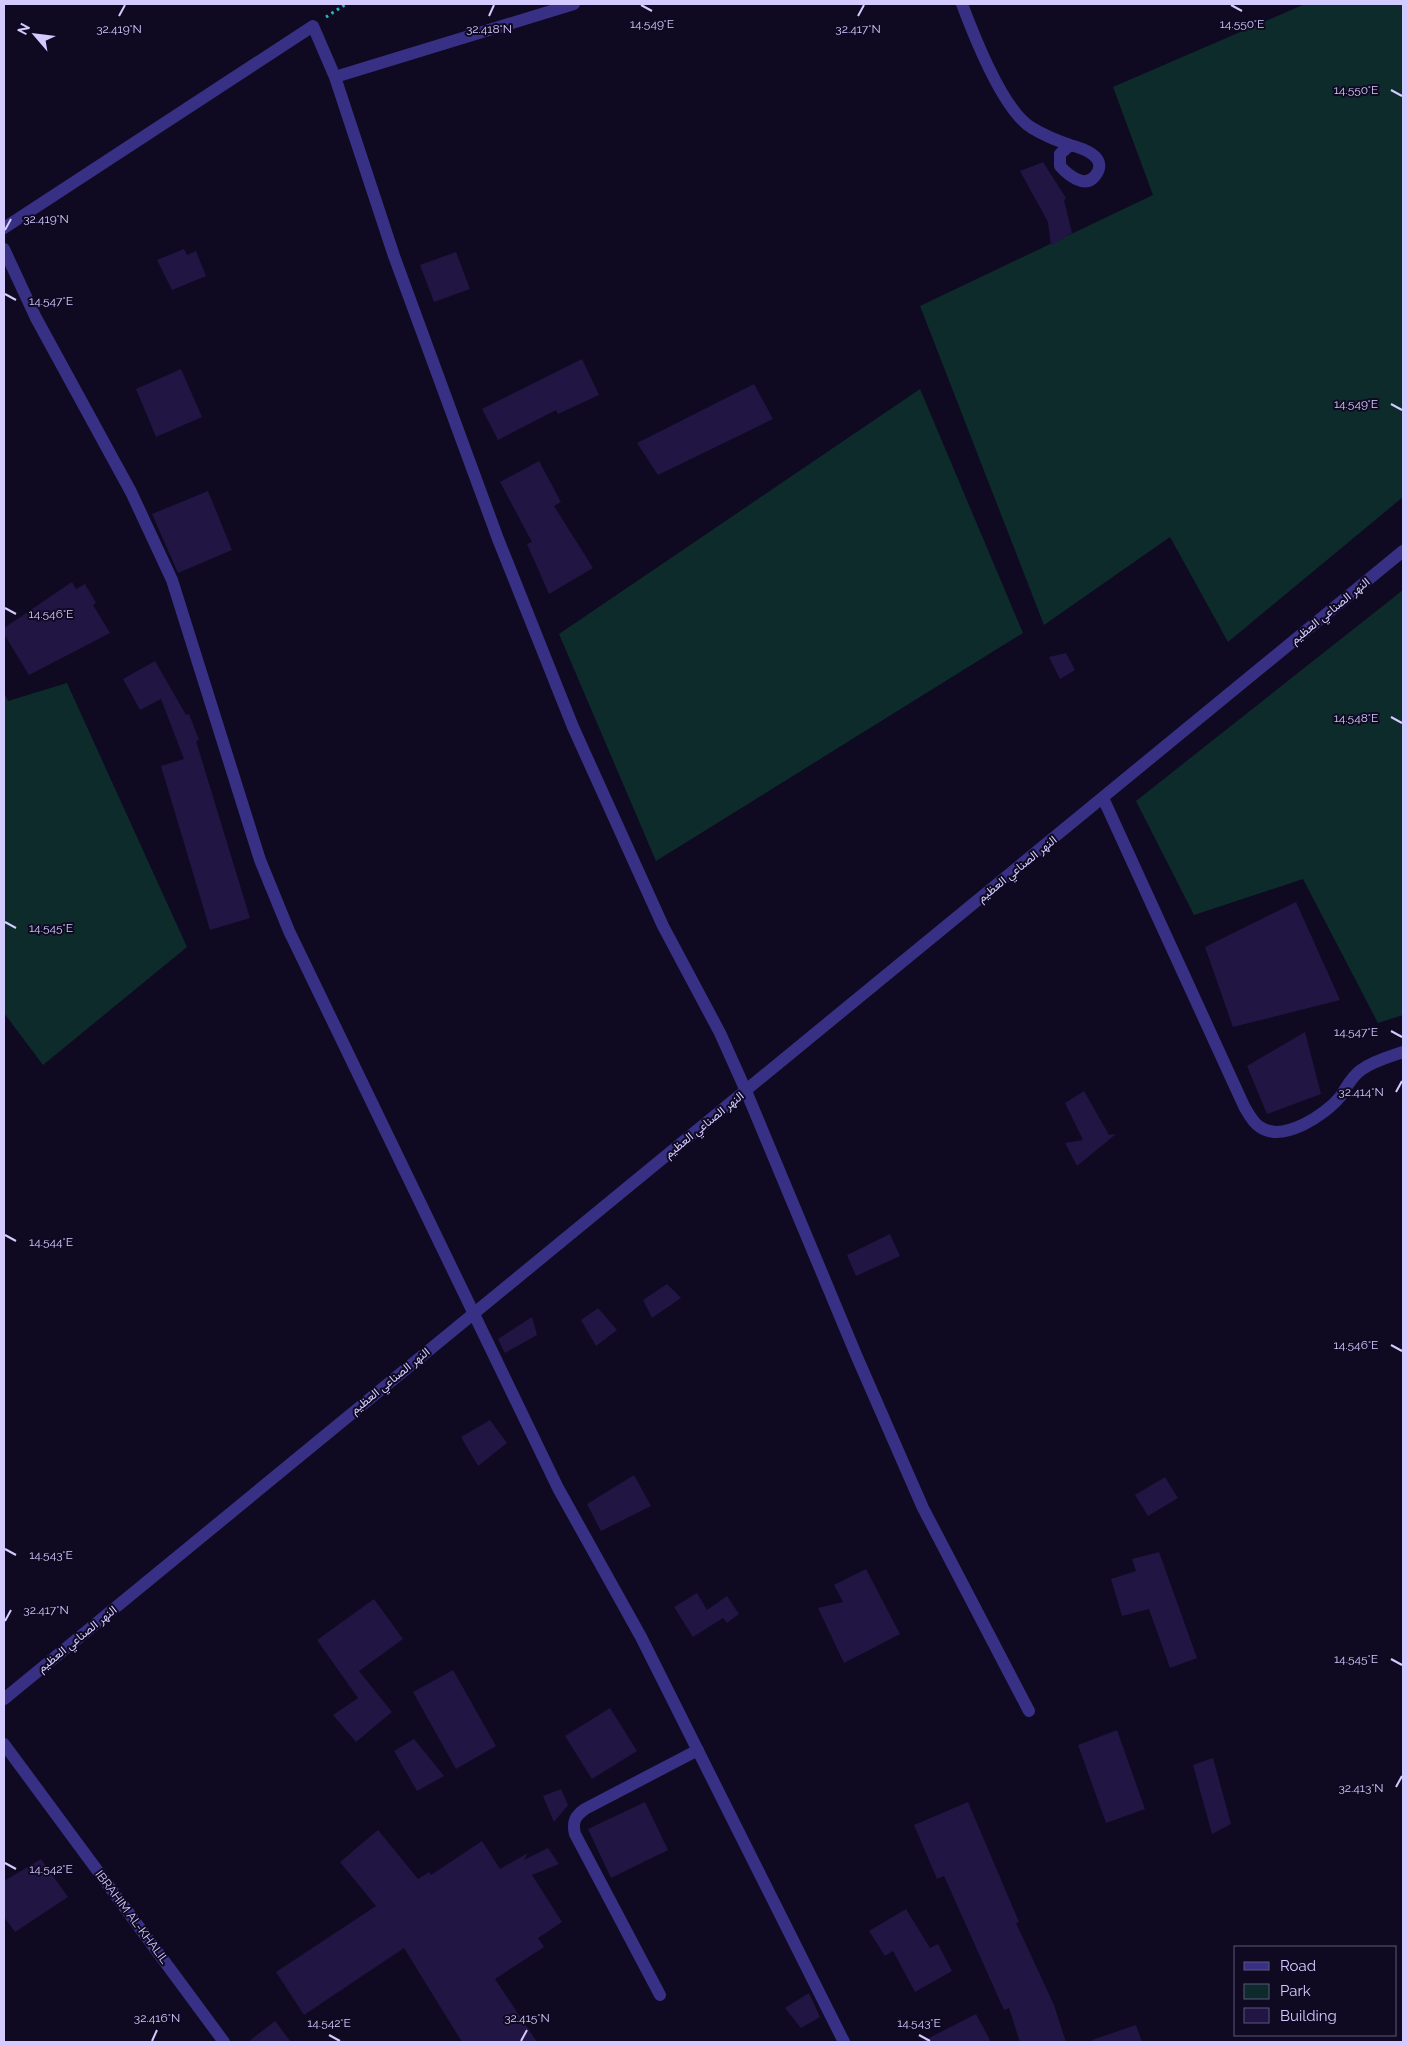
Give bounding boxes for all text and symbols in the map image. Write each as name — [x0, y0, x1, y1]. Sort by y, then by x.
north arrow — [10, 10, 60, 60]
text: 14.549°E — [630, 17, 674, 31]
text: 14.550°E — [1220, 17, 1264, 31]
text: N — [14, 20, 33, 37]
text: 32.419°N — [96, 22, 142, 36]
text: 32.418°N — [466, 22, 512, 36]
text: 32.417°N — [835, 22, 881, 36]
text: 14.550°E — [1334, 83, 1378, 97]
text: 32.419°N — [23, 212, 69, 226]
text: 14.547°E — [29, 294, 73, 308]
text: 14.549°E — [1334, 397, 1378, 411]
street label: النهر الصناعي العظيم — [1288, 575, 1374, 650]
text: 14.546°E — [29, 607, 73, 621]
text: 14.548°E — [1334, 711, 1378, 725]
street label: النهر الصناعي العظيم — [975, 833, 1061, 908]
text: 14.545°E — [29, 921, 73, 935]
text: 14.547°E — [1334, 1025, 1378, 1039]
text: 32.414°N — [1338, 1085, 1384, 1099]
street label: النهر الصناعي العظيم — [662, 1089, 748, 1164]
text: 14.544°E — [29, 1235, 73, 1249]
text: 14.546°E — [1334, 1338, 1378, 1352]
street label: النهر الصناعي العظيم — [348, 1345, 434, 1420]
text: 14.543°E — [29, 1548, 73, 1562]
text: 32.417°N — [23, 1603, 69, 1617]
street label: النهر الصناعي العظيم — [35, 1603, 121, 1678]
text: 14.545°E — [1334, 1652, 1378, 1666]
text: 32.413°N — [1338, 1781, 1384, 1795]
text: 14.542°E — [29, 1862, 73, 1876]
street label: IBRAHIM AL-KHALIL — [92, 1868, 172, 1966]
legend — [1234, 1946, 1397, 2036]
text: Road — [1280, 1957, 1316, 1975]
text: Park — [1280, 1982, 1311, 2000]
text: Building — [1280, 2007, 1337, 2025]
text: 32.416°N — [134, 2011, 180, 2025]
text: 32.415°N — [504, 2011, 550, 2025]
text: 14.542°E — [307, 2016, 351, 2030]
text: 14.543°E — [897, 2016, 941, 2030]

